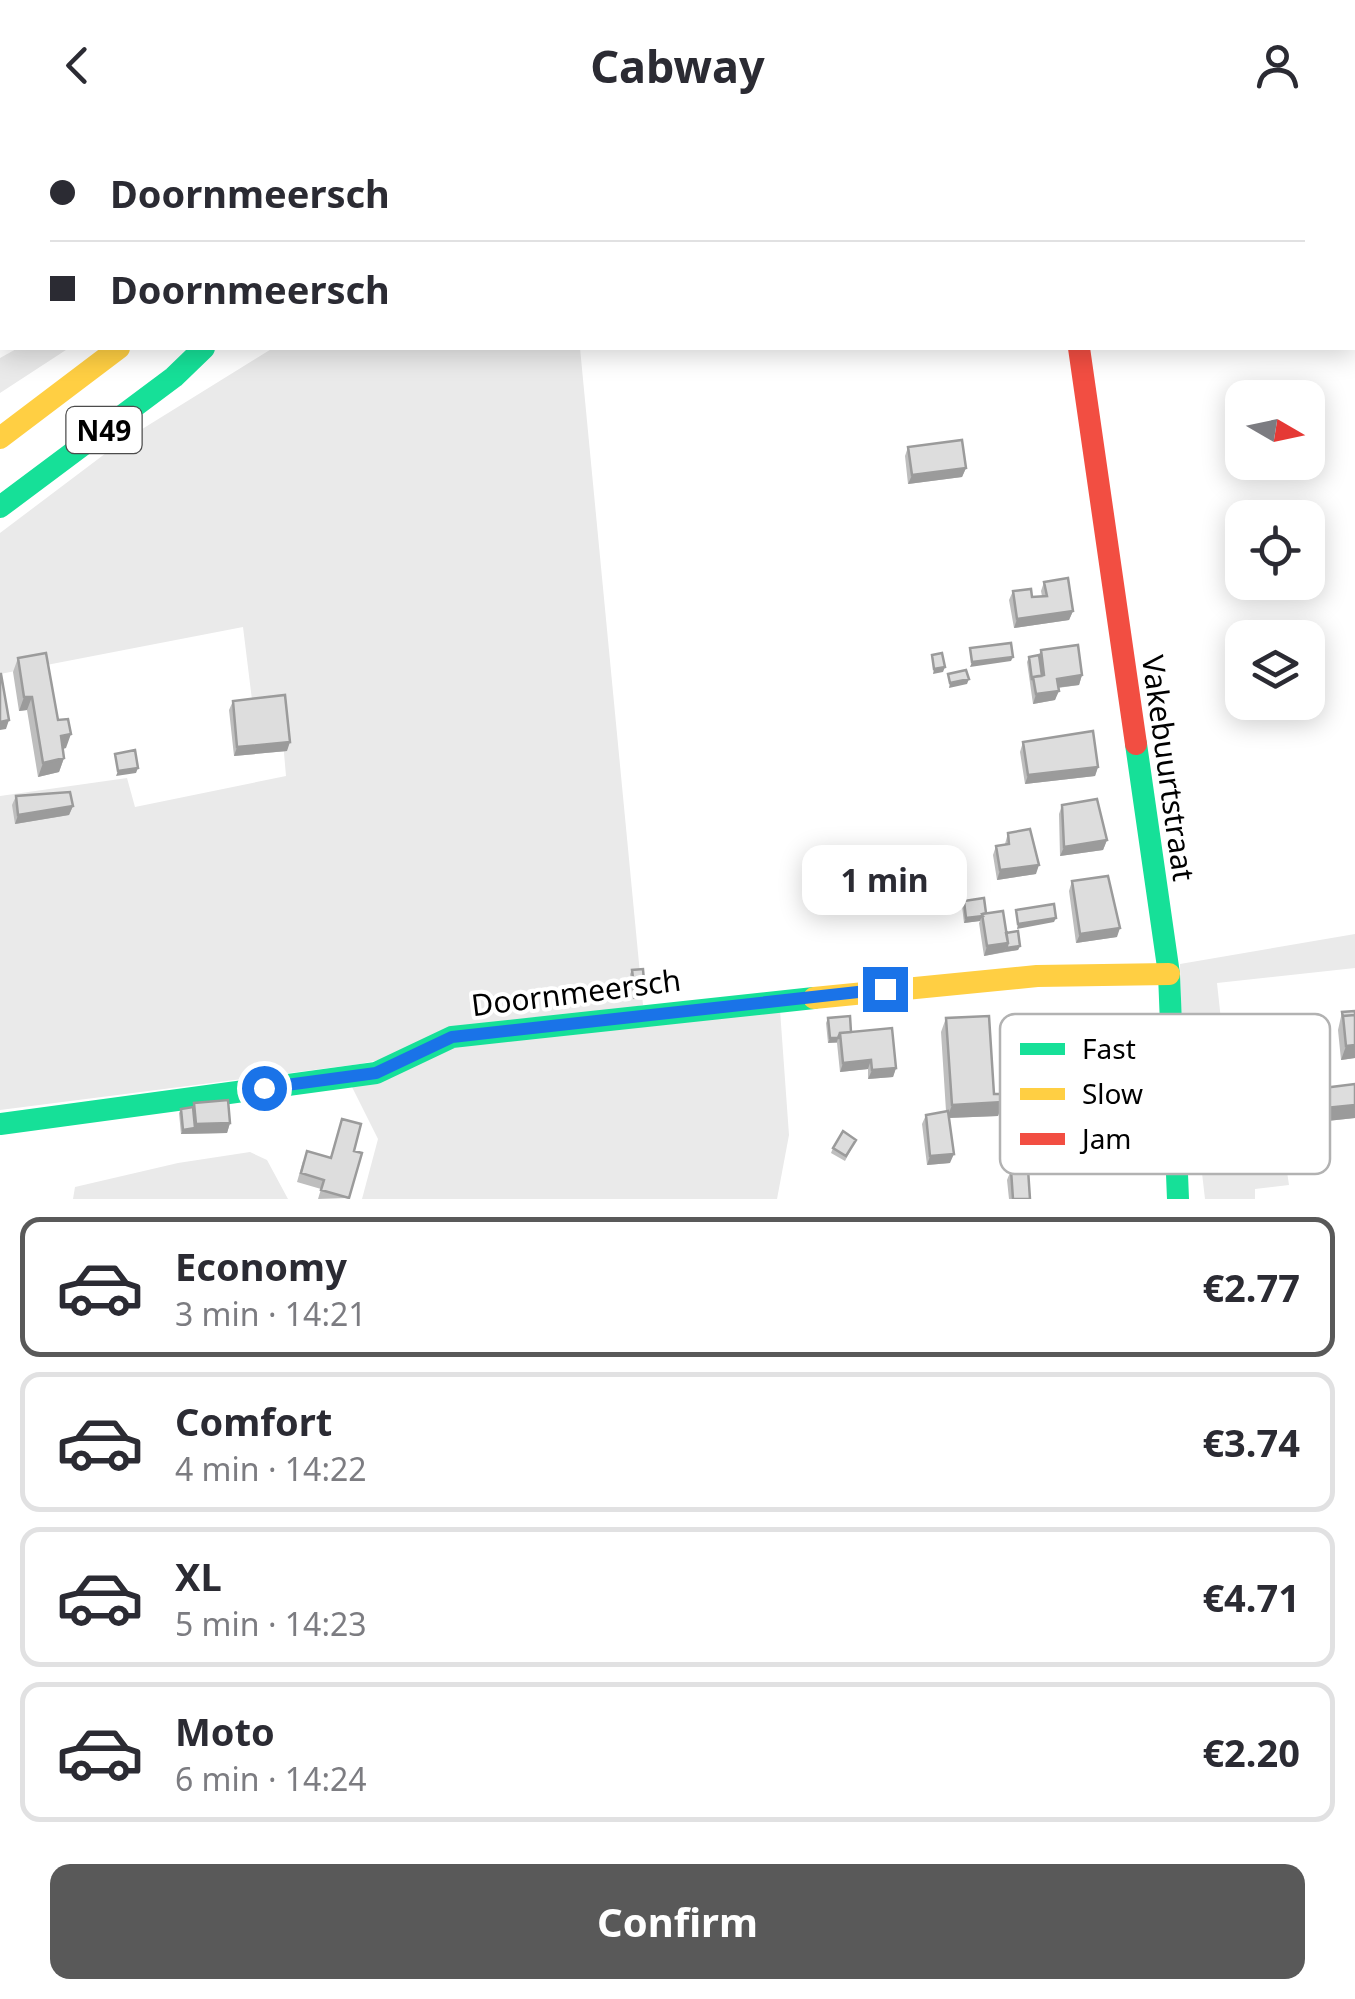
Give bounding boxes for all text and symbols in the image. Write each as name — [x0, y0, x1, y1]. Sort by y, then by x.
text: Cabway — [590, 35, 765, 96]
icon: back — [50, 38, 105, 93]
icon: person — [1250, 38, 1305, 93]
text: Doornmeersch — [110, 167, 390, 219]
text: Doornmeersch — [110, 263, 390, 315]
north arrow — [1225, 380, 1325, 480]
map controls — [1225, 380, 1325, 720]
road number: N49 — [66, 407, 142, 453]
button: locate — [1225, 500, 1325, 600]
button: layers — [1225, 620, 1325, 720]
street label: Vakebuurtstraat — [1133, 653, 1205, 884]
callout: 1 min — [802, 844, 968, 914]
text: 1 min — [840, 858, 929, 901]
street label: Doornmeersch — [469, 959, 683, 1025]
route end — [863, 967, 908, 1012]
legend — [1000, 1014, 1330, 1174]
text: Fast — [1082, 1029, 1136, 1067]
route start — [242, 1066, 287, 1111]
text: Slow — [1082, 1074, 1143, 1112]
text: Jam — [1079, 1119, 1132, 1157]
text: Economy — [175, 1240, 347, 1292]
icon: car — [55, 1242, 145, 1332]
text: €2.77 — [1202, 1261, 1300, 1313]
text: 3 min · 14:21 — [175, 1292, 367, 1335]
text: Comfort — [175, 1395, 332, 1447]
icon: car — [55, 1397, 145, 1487]
text: €3.74 — [1202, 1416, 1300, 1468]
text: 4 min · 14:22 — [175, 1447, 367, 1490]
text: XL — [175, 1550, 222, 1602]
icon: car — [55, 1552, 145, 1642]
text: €4.71 — [1202, 1571, 1300, 1623]
text: 5 min · 14:23 — [175, 1602, 367, 1645]
text: Moto — [175, 1705, 275, 1757]
icon: car — [55, 1707, 145, 1797]
text: €2.20 — [1202, 1726, 1300, 1778]
text: 6 min · 14:24 — [175, 1757, 367, 1800]
button: Confirm — [50, 1864, 1305, 1979]

